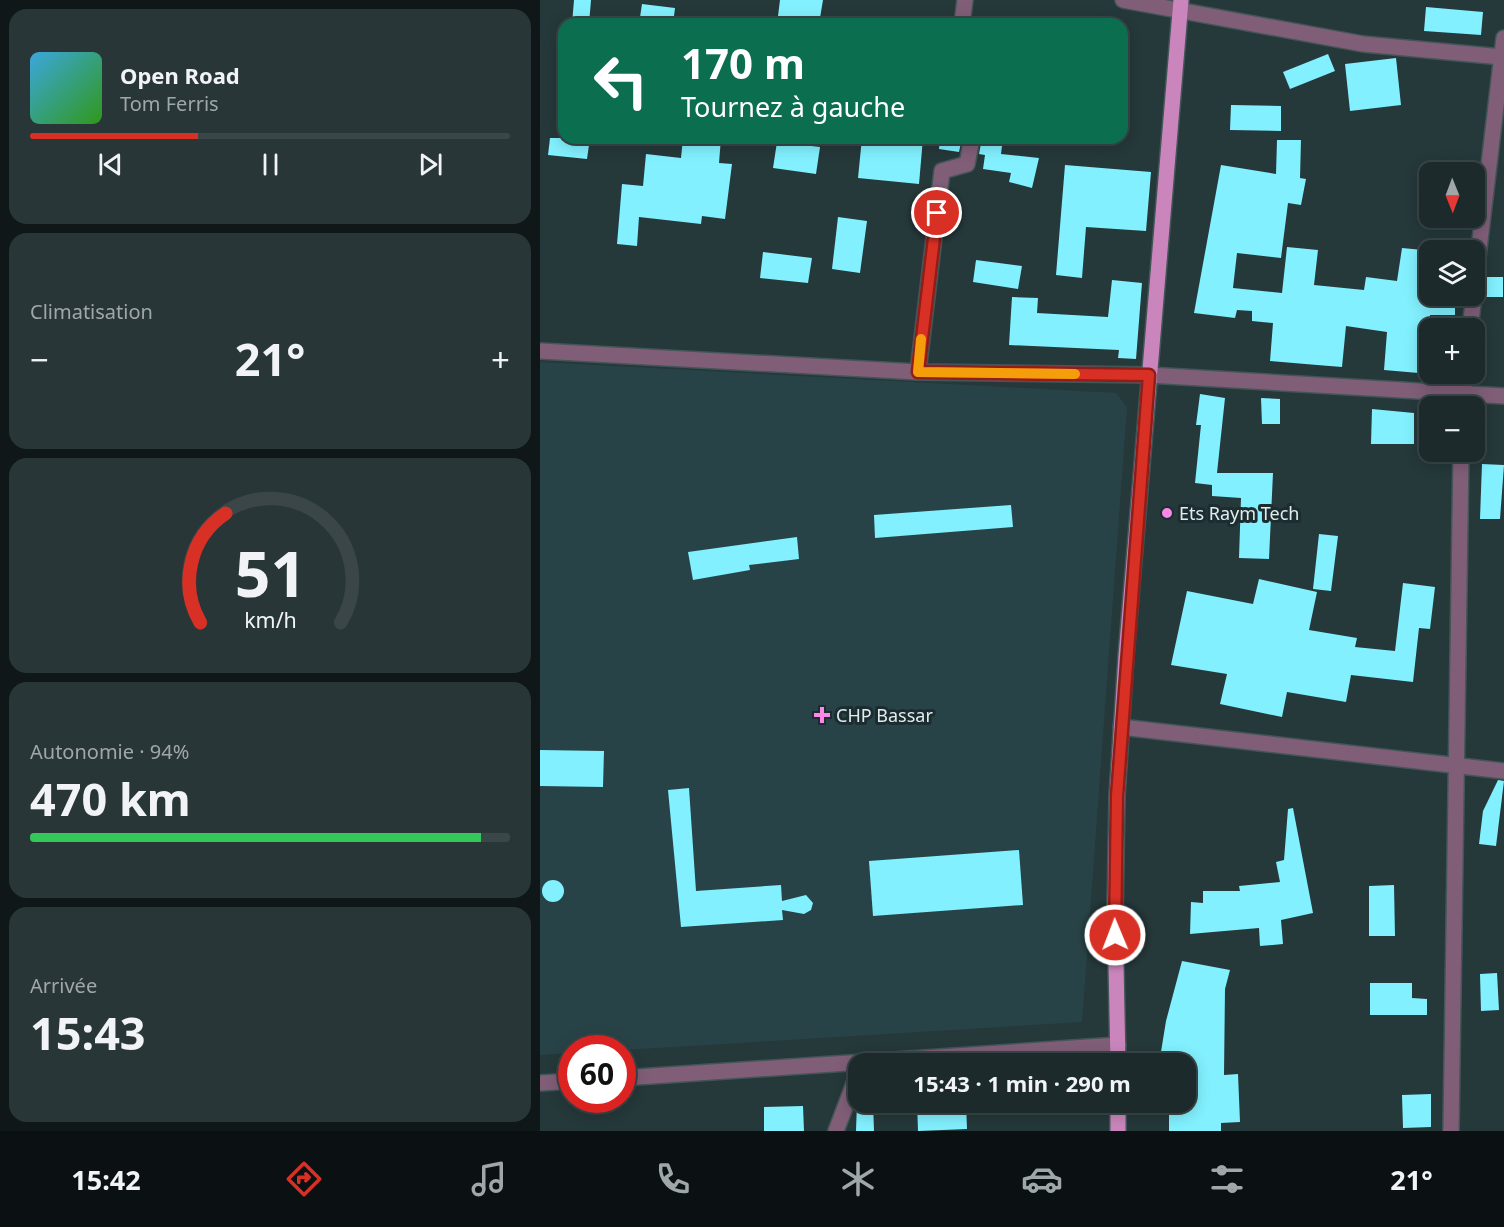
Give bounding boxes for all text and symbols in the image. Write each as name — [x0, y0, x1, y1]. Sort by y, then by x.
text: 170 m — [681, 34, 805, 91]
icon: left — [582, 42, 660, 120]
text: Open Road — [120, 60, 240, 90]
text: Tournez à gauche — [681, 88, 905, 125]
text: Tom Ferris — [120, 90, 219, 117]
icon: previous — [94, 148, 127, 181]
icon: pause — [254, 148, 287, 181]
icon: next — [414, 148, 447, 181]
north arrow — [1419, 162, 1485, 228]
map controls — [1419, 162, 1485, 462]
pin — [911, 187, 962, 238]
icon: arrive — [920, 196, 953, 229]
button: layers — [1419, 240, 1485, 306]
text: Climatisation — [30, 298, 153, 325]
button: + — [1419, 318, 1485, 384]
text: 21° — [235, 328, 305, 389]
text: − — [30, 337, 49, 382]
text: + — [491, 337, 510, 382]
button: − — [1419, 396, 1485, 462]
place label: Ets Raym Tech — [1179, 501, 1299, 525]
marker: Ets Raym Tech — [1160, 506, 1174, 520]
text: 51 — [234, 530, 306, 615]
text: km/h — [244, 605, 296, 634]
place label: CHP Bassar — [836, 703, 933, 727]
marker: CHP Bassar — [813, 706, 831, 724]
text: Autonomie · 94% — [30, 738, 189, 765]
text: 470 km — [30, 768, 191, 829]
position arrow — [1083, 903, 1147, 967]
text: Arrivée — [30, 972, 97, 999]
text: 15:43 — [30, 1002, 146, 1063]
speed limit sign: 60 — [558, 1035, 636, 1113]
text: 15:43 · 1 min · 290 m — [913, 1068, 1131, 1098]
icon: directions — [283, 1158, 325, 1200]
icon: music — [468, 1158, 510, 1200]
icon: phone — [652, 1158, 694, 1200]
icon: climate — [837, 1158, 879, 1200]
icon: car — [1021, 1158, 1063, 1200]
icon: filters — [1206, 1158, 1248, 1200]
text: 15:42 — [71, 1161, 141, 1198]
text: 21° — [1390, 1161, 1433, 1198]

